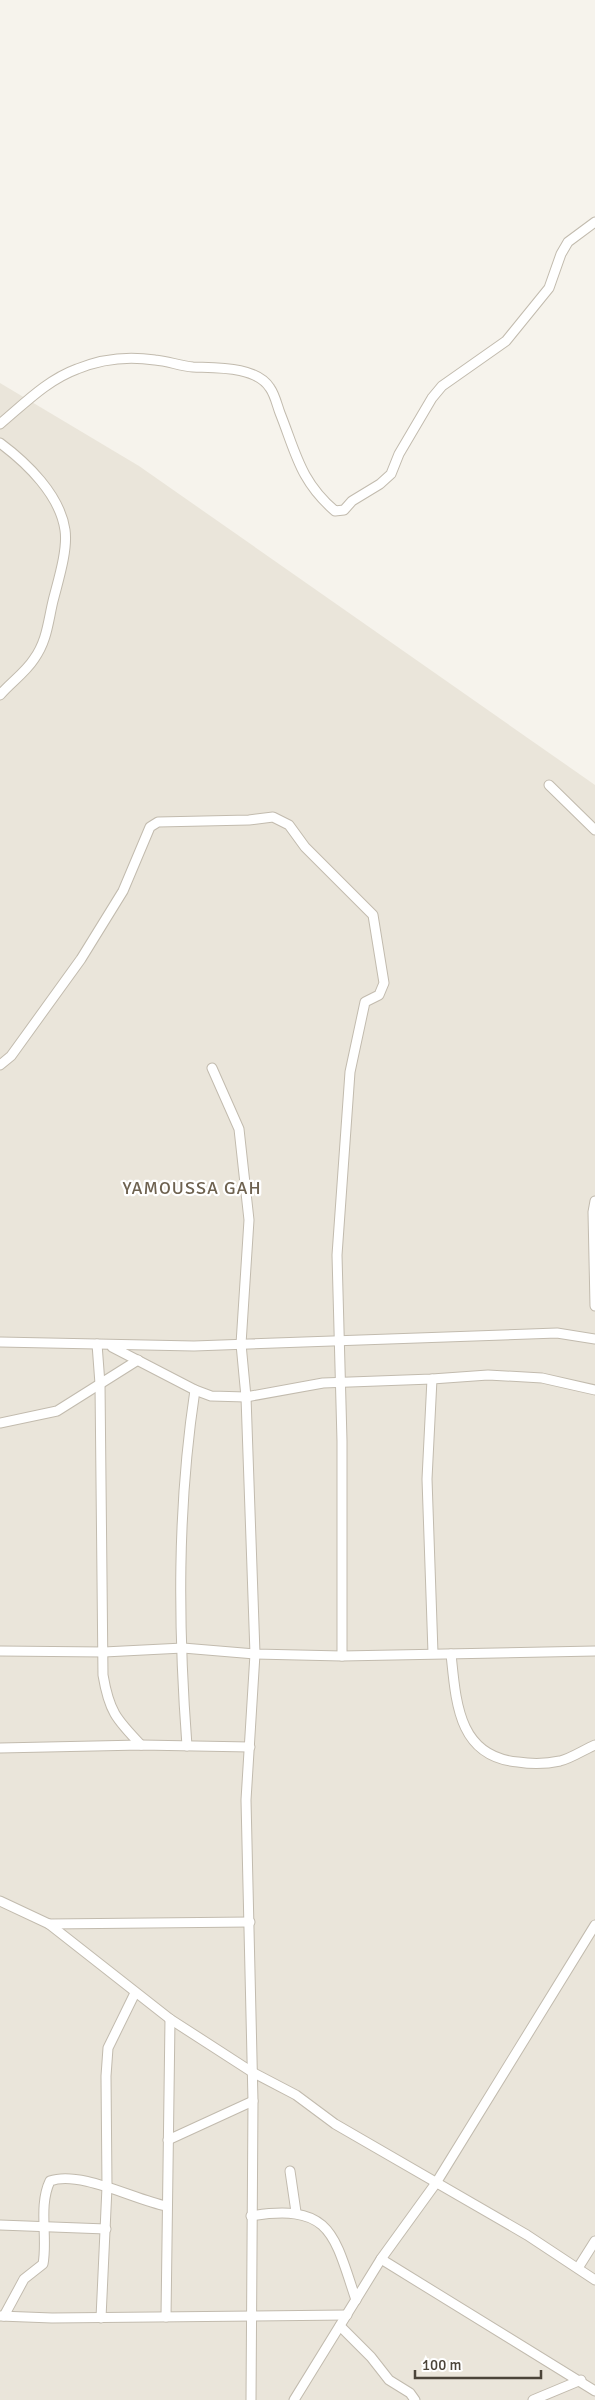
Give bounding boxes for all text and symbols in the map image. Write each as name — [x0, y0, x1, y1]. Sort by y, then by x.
district label: YAMOUSSA GAH — [122, 1177, 262, 1199]
scale bar — [415, 2348, 541, 2380]
text: 100 m — [422, 2356, 462, 2374]

